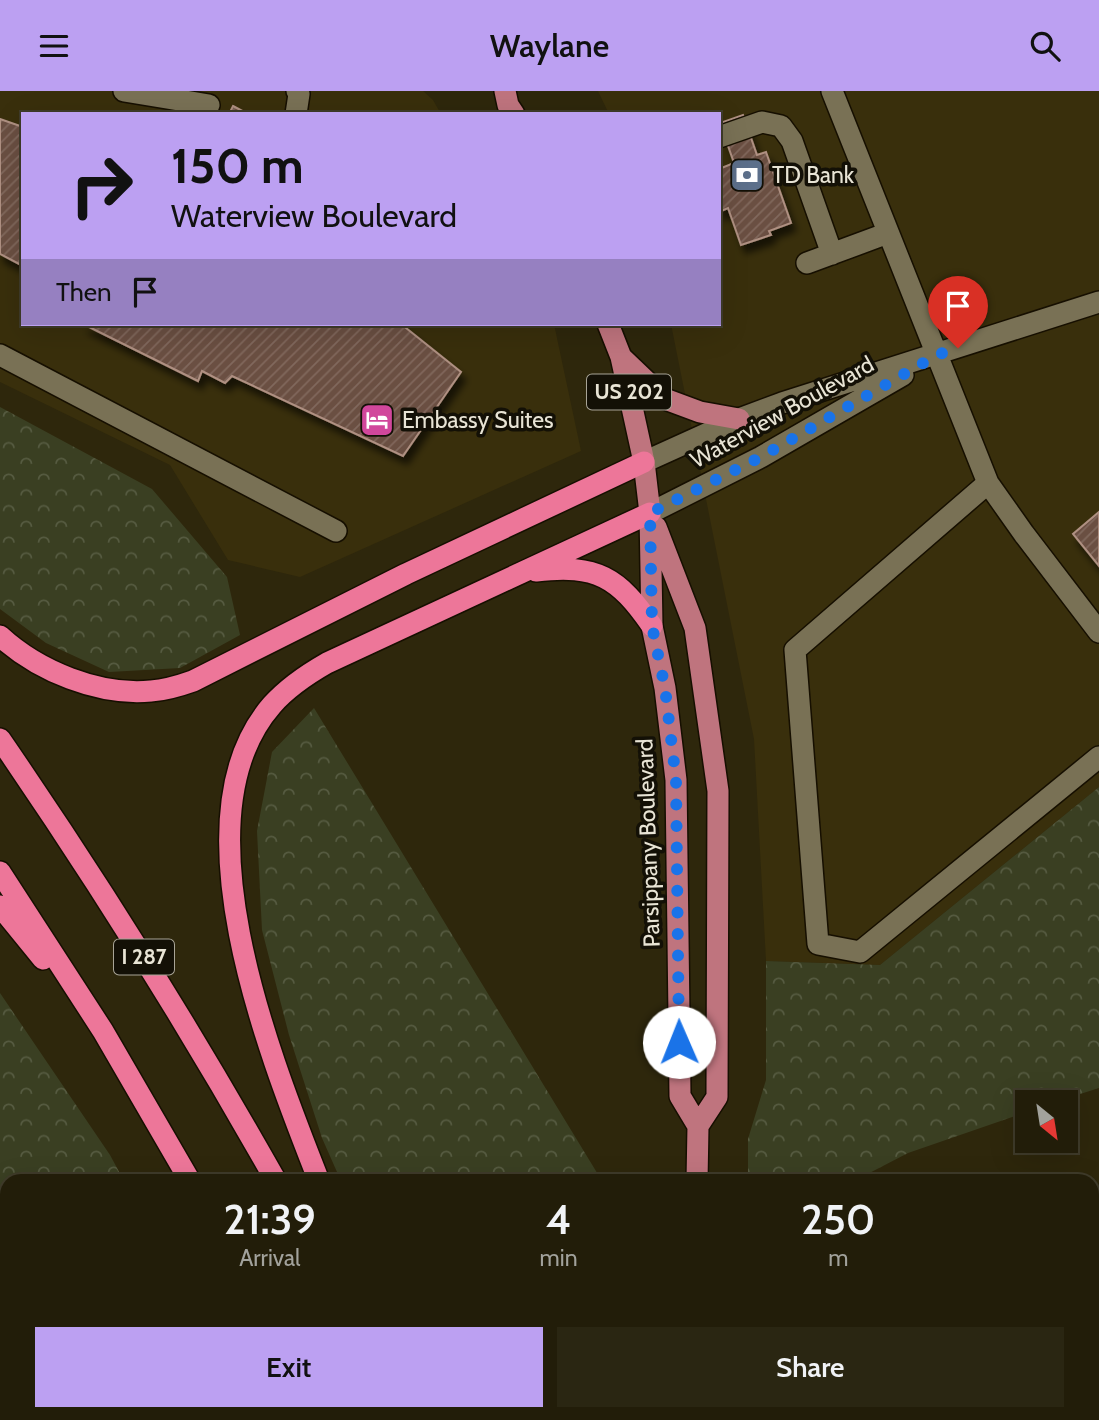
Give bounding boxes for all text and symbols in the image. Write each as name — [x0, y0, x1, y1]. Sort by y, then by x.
text: Waylane — [490, 26, 609, 65]
icon: menu — [35, 27, 73, 65]
icon: search — [1026, 27, 1064, 65]
text: 150 m — [171, 136, 304, 195]
icon: right — [56, 140, 147, 231]
bank icon: TD Bank — [728, 156, 766, 194]
place label: TD Bank — [772, 161, 855, 189]
text: Waterview Boulevard — [171, 196, 457, 235]
icon: arrive — [126, 273, 164, 311]
text: Then — [56, 276, 112, 308]
pin — [928, 276, 988, 348]
icon: arrive — [939, 287, 977, 325]
street label: Waterview Boulevard — [685, 350, 879, 474]
road number: US 202 — [587, 375, 671, 409]
hotel icon: Embassy Suites — [358, 401, 396, 439]
place label: Embassy Suites — [402, 406, 554, 434]
street label: Parsippany Boulevard — [630, 738, 666, 948]
road number: I 287 — [114, 939, 174, 975]
position arrow — [642, 1005, 716, 1079]
north arrow — [1015, 1090, 1078, 1153]
map controls — [1015, 1090, 1078, 1153]
text: 21:39 — [224, 1193, 316, 1245]
text: 4 — [546, 1193, 571, 1245]
text: 250 — [801, 1193, 875, 1245]
text: Arrival — [239, 1244, 300, 1272]
text: min — [540, 1244, 578, 1272]
text: m — [828, 1244, 848, 1272]
button: Exit — [35, 1327, 543, 1407]
button: Share — [557, 1327, 1064, 1407]

